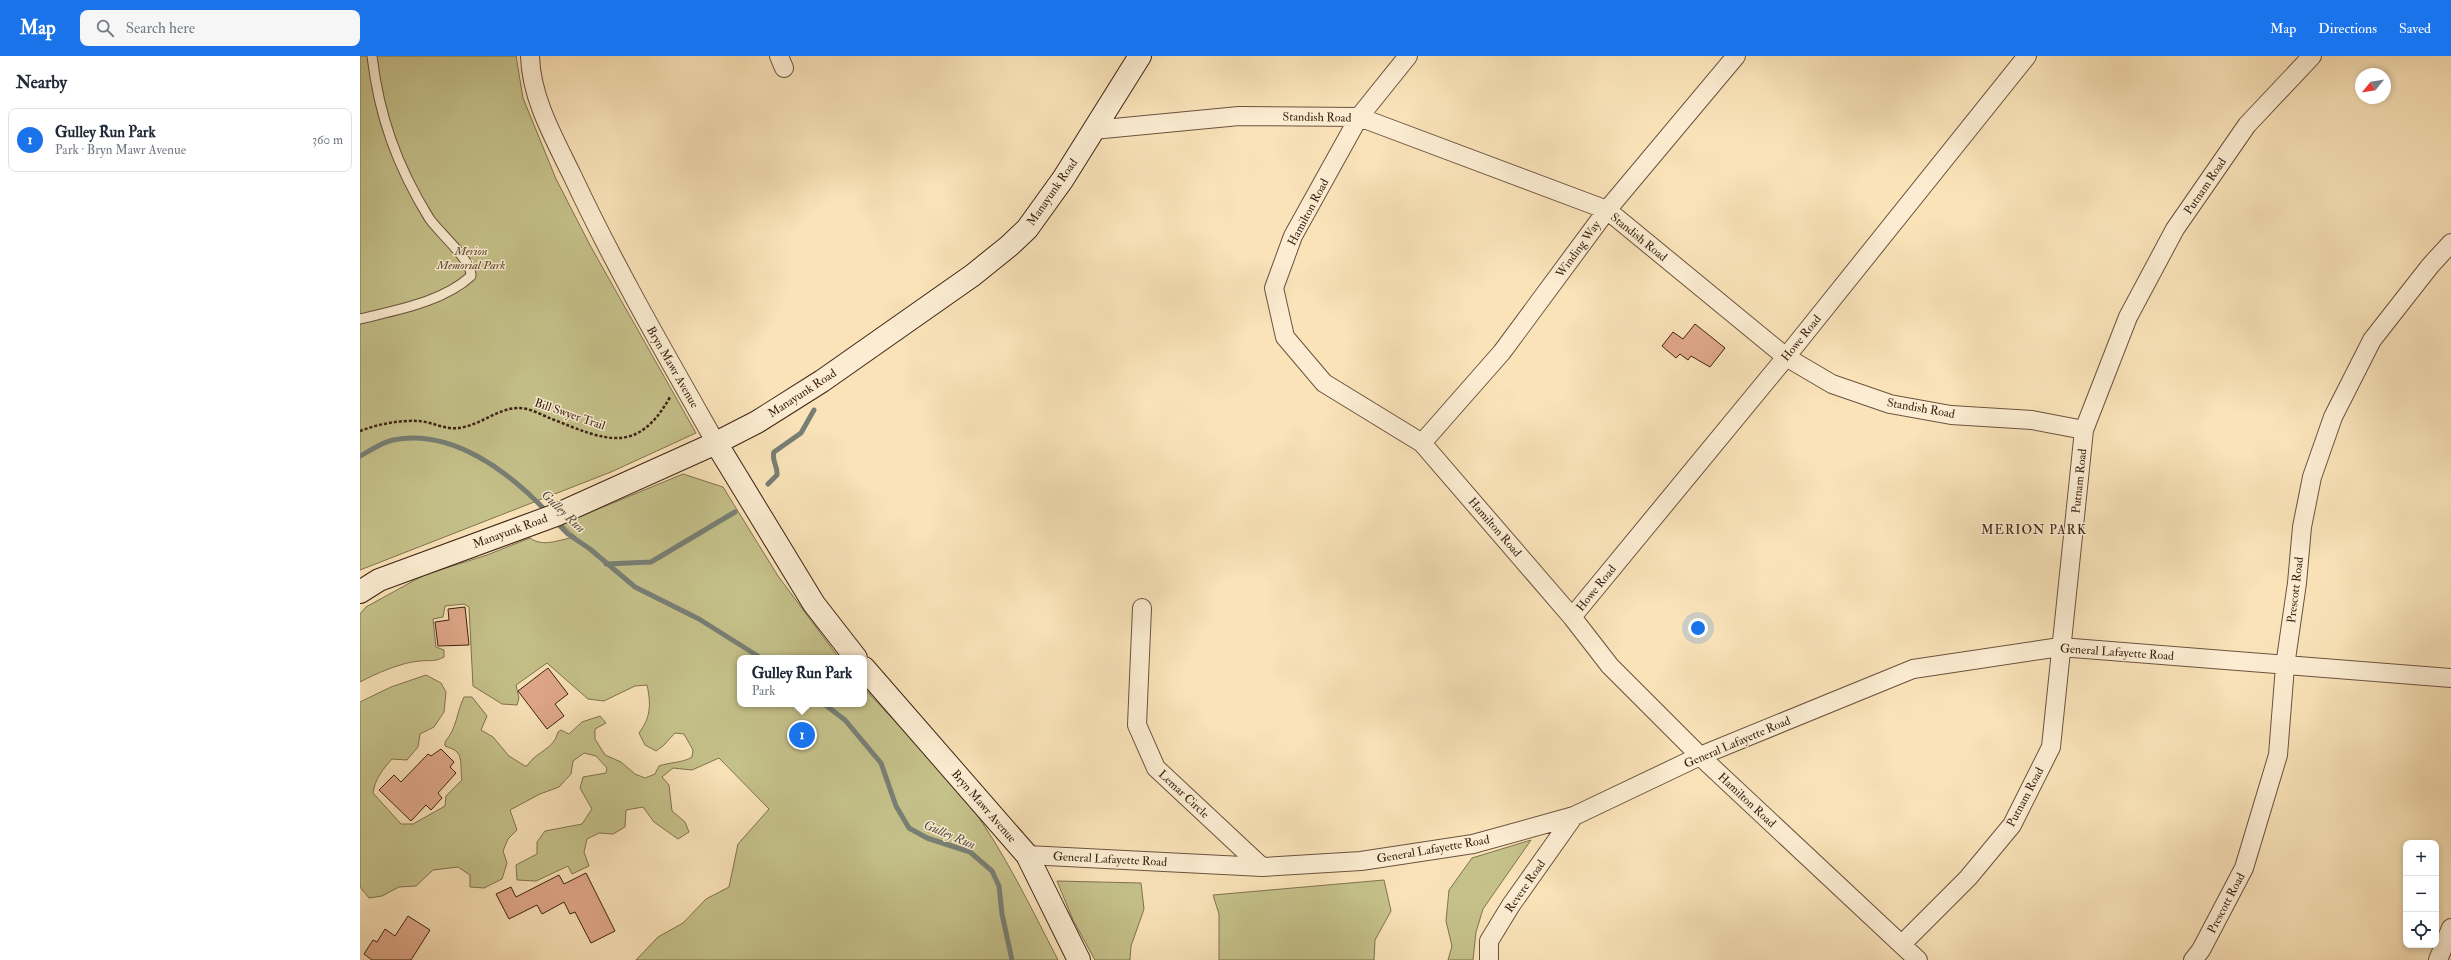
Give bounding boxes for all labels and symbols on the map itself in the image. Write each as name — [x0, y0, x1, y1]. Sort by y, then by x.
north arrow — [2355, 68, 2391, 104]
street label: Standish Road — [1282, 109, 1352, 126]
street label: Putnam Road — [2181, 155, 2230, 217]
street label: Manayunk Road — [1024, 156, 1081, 229]
street label: Hamilton Road — [1285, 176, 1332, 248]
street label: Standish Road — [1607, 210, 1670, 265]
street label: Winding Way — [1552, 217, 1604, 281]
park label: Merion Memorial Park — [436, 244, 505, 273]
street label: Howe Road — [1778, 312, 1825, 365]
street label: Bryn Mawr Avenue — [643, 324, 702, 411]
street label: Manayunk Road — [765, 366, 839, 421]
street label: Bill Swyer Trail — [532, 395, 607, 434]
street label: Standish Road — [1886, 395, 1956, 422]
street label: Putnam Road — [2069, 448, 2090, 514]
water label: Gulley Run — [538, 487, 589, 537]
street label: Hamilton Road — [1465, 495, 1525, 560]
street label: Manayunk Road — [471, 511, 550, 552]
district label: MERION PARK — [1981, 522, 2087, 538]
street label: Prescott Road — [2284, 556, 2307, 624]
street label: Howe Road — [1573, 562, 1620, 615]
your location — [1688, 618, 1708, 638]
street label: General Lafayette Road — [2059, 641, 2175, 664]
street label: General Lafayette Road — [1682, 713, 1793, 772]
pin: 1 — [789, 720, 815, 750]
street label: Putnam Road — [2004, 765, 2047, 830]
street label: Bryn Mawr Avenue — [948, 767, 1019, 846]
street label: Lemar Circle — [1155, 767, 1212, 822]
street label: Hamilton Road — [1715, 770, 1779, 831]
water label: Gulley Run — [921, 817, 978, 853]
street label: General Lafayette Road — [1376, 832, 1491, 867]
street label: General Lafayette Road — [1053, 849, 1168, 870]
street label: Revere Road — [1502, 857, 1549, 915]
street label: Prescott Road — [2204, 870, 2249, 936]

